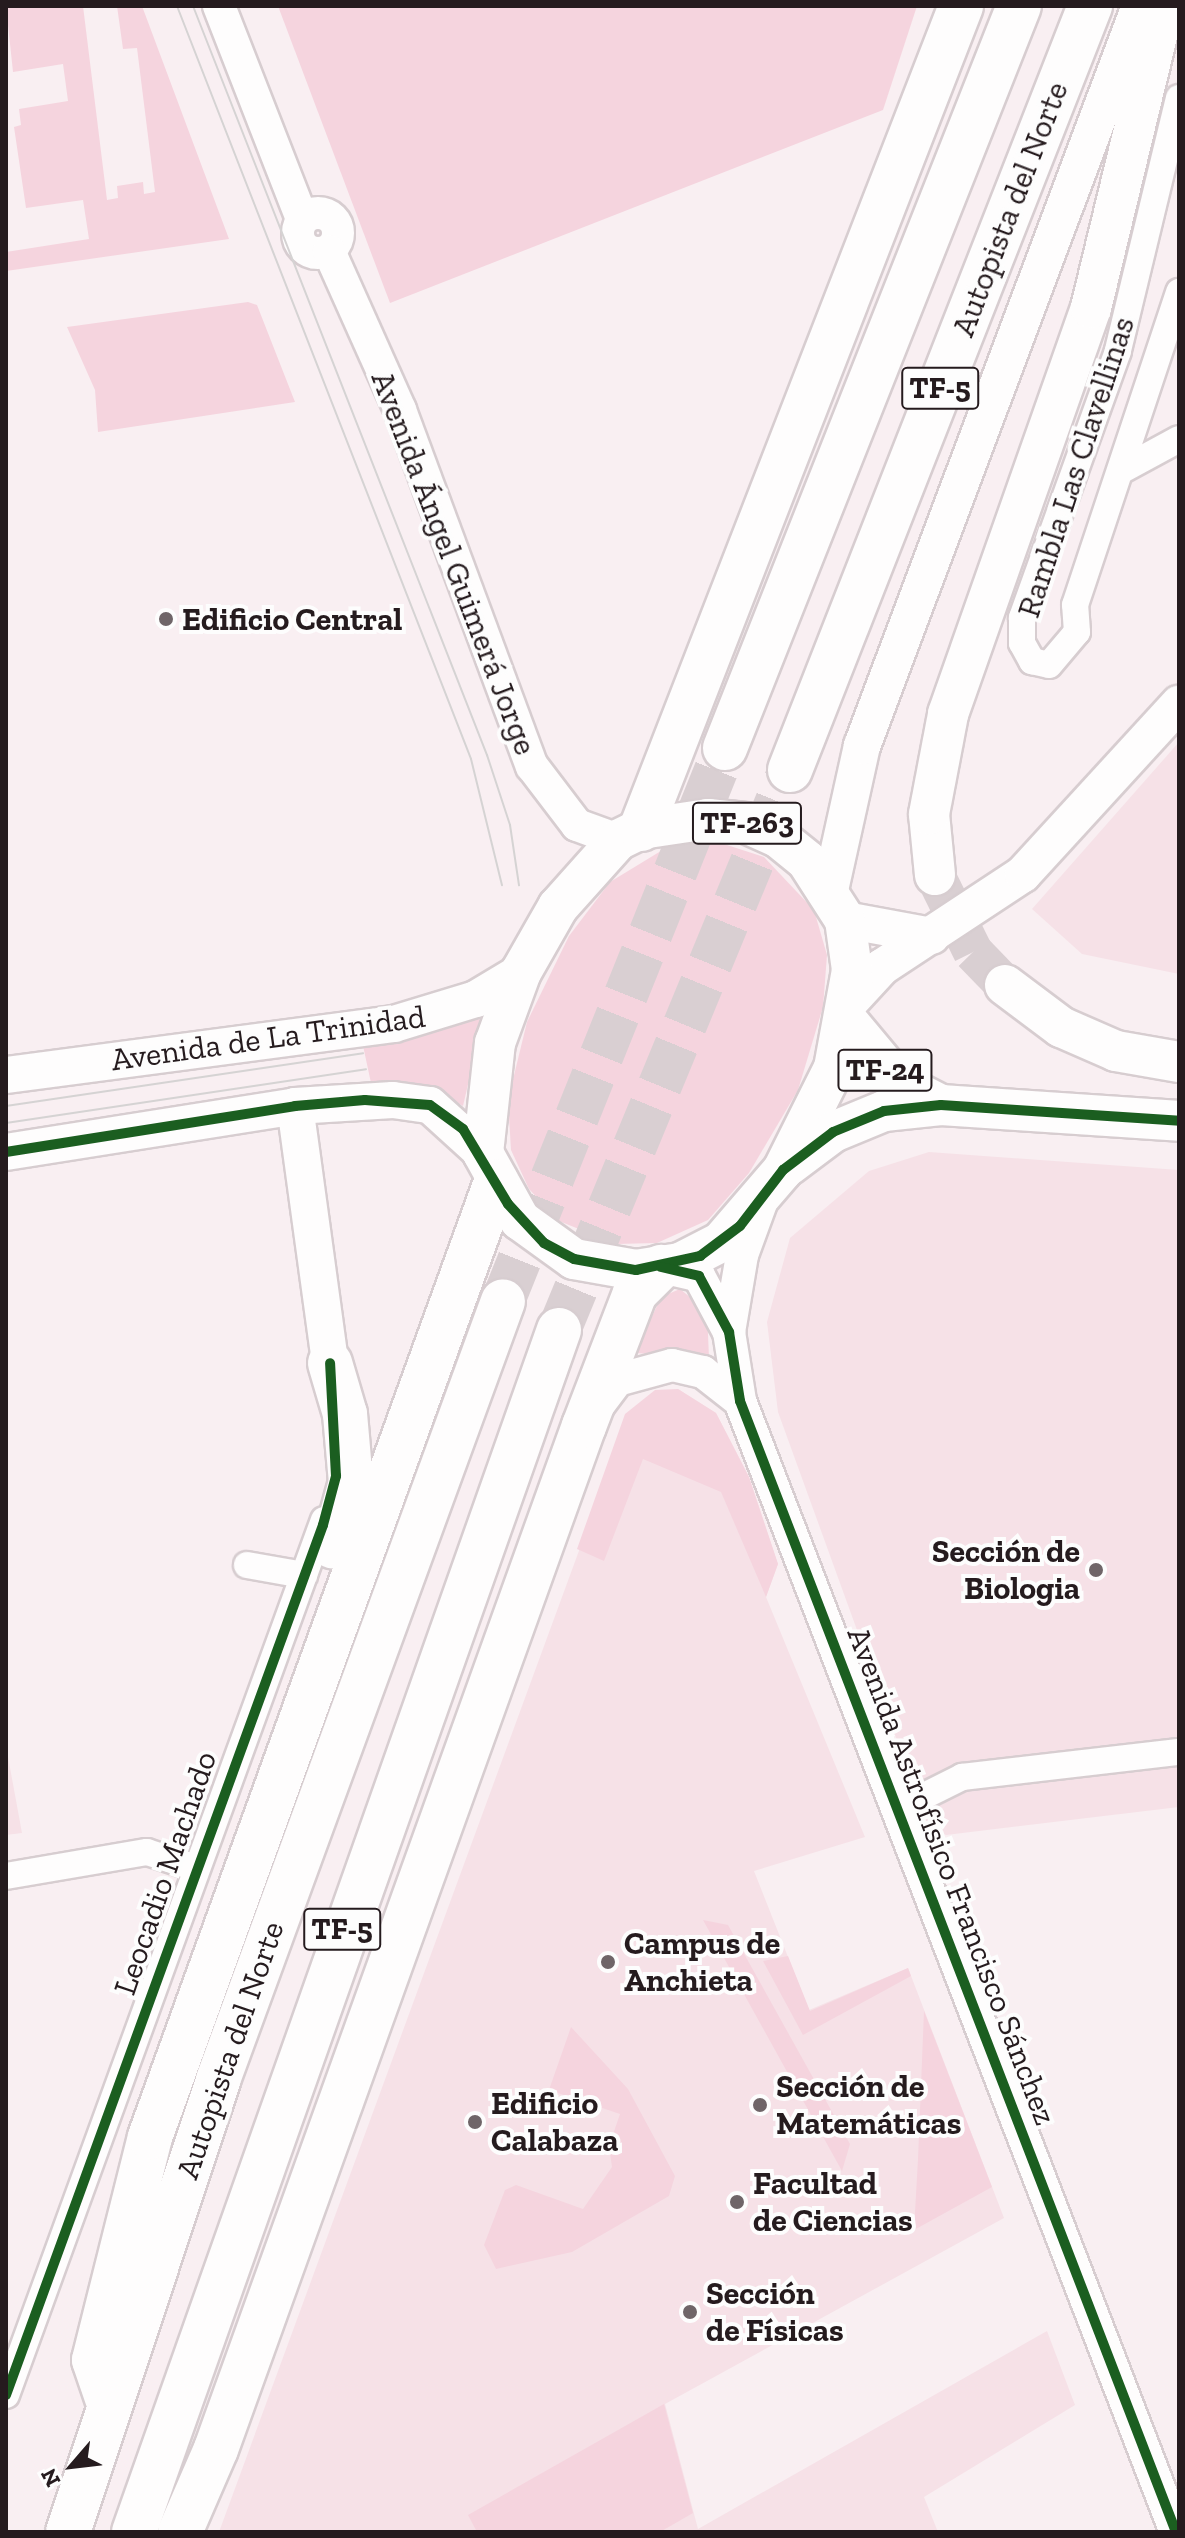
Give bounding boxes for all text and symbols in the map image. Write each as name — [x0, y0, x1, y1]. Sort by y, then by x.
street label: Autopista del Norte — [944, 76, 1076, 342]
street label: Rambla Las Clavellinas — [1009, 312, 1143, 622]
road number: TF-5 — [900, 362, 980, 414]
street label: Avenida Ángel Guimerá Jorge — [363, 365, 545, 761]
place label: Edificio Central — [182, 600, 402, 638]
marker: Edificio Central — [157, 610, 175, 628]
road number: TF-263 — [691, 797, 803, 849]
street label: Avenida de La Trinidad — [108, 997, 428, 1079]
road number: TF-24 — [837, 1044, 933, 1096]
place label: Sección de Biologia — [932, 1533, 1080, 1608]
marker: Sección de Biologia — [1087, 1561, 1105, 1579]
street label: Avenida Astrofísico Francisco Sánchez — [839, 1621, 1065, 2131]
street label: Leocadio Machado — [105, 1746, 225, 2000]
road number: TF-5 — [302, 1903, 382, 1955]
street label: Autopista del Norte — [168, 1916, 292, 2184]
place label: Campus de Anchieta — [624, 1925, 780, 2000]
marker: Campus de Anchieta — [599, 1953, 617, 1971]
place label: Sección de Matemáticas — [776, 2068, 961, 2143]
place label: Edificio Calabaza — [491, 2085, 618, 2160]
marker: Sección de Matemáticas — [751, 2096, 769, 2114]
marker: Edificio Calabaza — [466, 2113, 484, 2131]
place label: Facultad de Ciencias — [753, 2165, 913, 2240]
marker: Facultad de Ciencias — [728, 2193, 746, 2211]
place label: Sección de Físicas — [706, 2275, 844, 2350]
marker: Sección de Físicas — [681, 2303, 699, 2321]
north arrow — [32, 2426, 112, 2506]
text: N — [35, 2464, 66, 2491]

